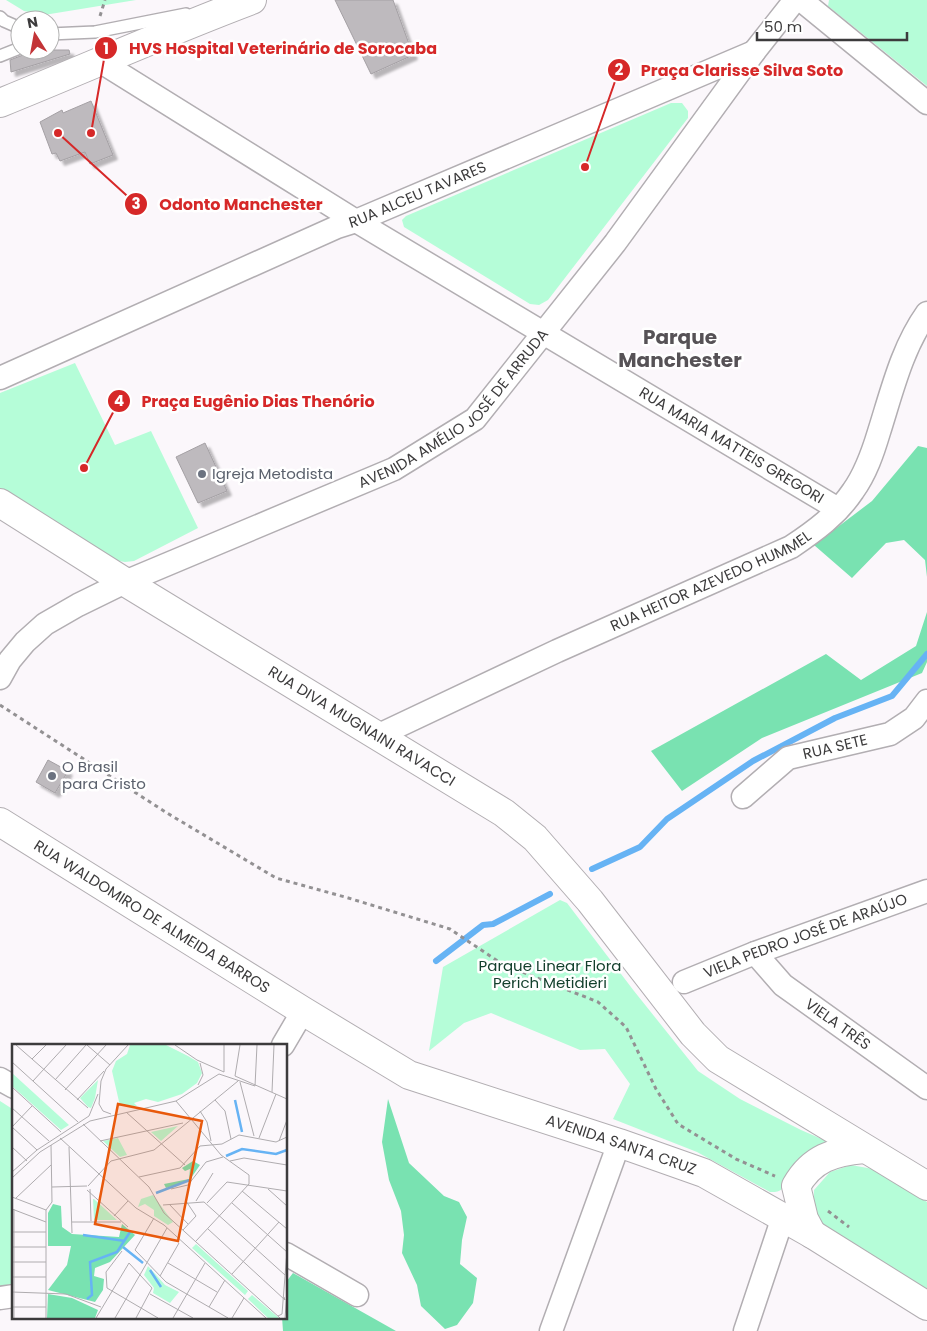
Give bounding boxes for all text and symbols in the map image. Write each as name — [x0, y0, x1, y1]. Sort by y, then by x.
north arrow — [10, 10, 60, 60]
scale bar — [757, 10, 907, 42]
text: N — [25, 11, 40, 33]
text: 50 m — [764, 16, 802, 37]
callout: HVS Hospital Veterinário de Sorocaba — [94, 33, 447, 64]
text: HVS Hospital Veterinário de Sorocaba — [129, 37, 437, 60]
text: 1 — [103, 38, 109, 59]
callout: Praça Clarisse Silva Soto — [606, 55, 853, 86]
text: 2 — [615, 59, 624, 80]
text: Praça Clarisse Silva Soto — [641, 59, 843, 82]
street label: RUA ALCEU TAVARES — [346, 156, 489, 233]
callout: Odonto Manchester — [124, 189, 332, 220]
text: 3 — [131, 193, 141, 214]
text: Odonto Manchester — [159, 193, 323, 216]
district label: Parque Manchester — [618, 323, 742, 374]
street label: AVENIDA AMÉLIO JOSÉ DE ARRUDA — [355, 324, 553, 493]
street label: RUA MARIA MATTEIS GREGORI — [636, 382, 828, 508]
callout: Praça Eugênio Dias Thenório — [106, 385, 384, 416]
text: 4 — [114, 390, 124, 411]
text: Praça Eugênio Dias Thenório — [141, 390, 375, 413]
place label: Igreja Metodista — [212, 463, 333, 484]
marker: Igreja Metodista — [196, 468, 208, 480]
street label: RUA HEITOR AZEVEDO HUMMEL — [607, 525, 816, 636]
street label: RUA DIVA MUGNAINI RAVACCI — [264, 661, 459, 791]
street label: RUA SETE — [801, 729, 869, 764]
place label: O Brasil para Cristo — [62, 756, 146, 794]
marker: O Brasil para Cristo — [46, 770, 58, 782]
street label: RUA WALDOMIRO DE ALMEIDA BARROS — [30, 835, 274, 998]
street label: VIELA PEDRO JOSÉ DE ARAÚJO — [700, 888, 910, 983]
park label: Parque Linear Flora Perich Metidieri — [479, 955, 621, 993]
street label: VIELA TRÊS — [801, 993, 875, 1054]
inset map — [12, 1044, 288, 1318]
street label: AVENIDA SANTA CRUZ — [543, 1109, 699, 1179]

